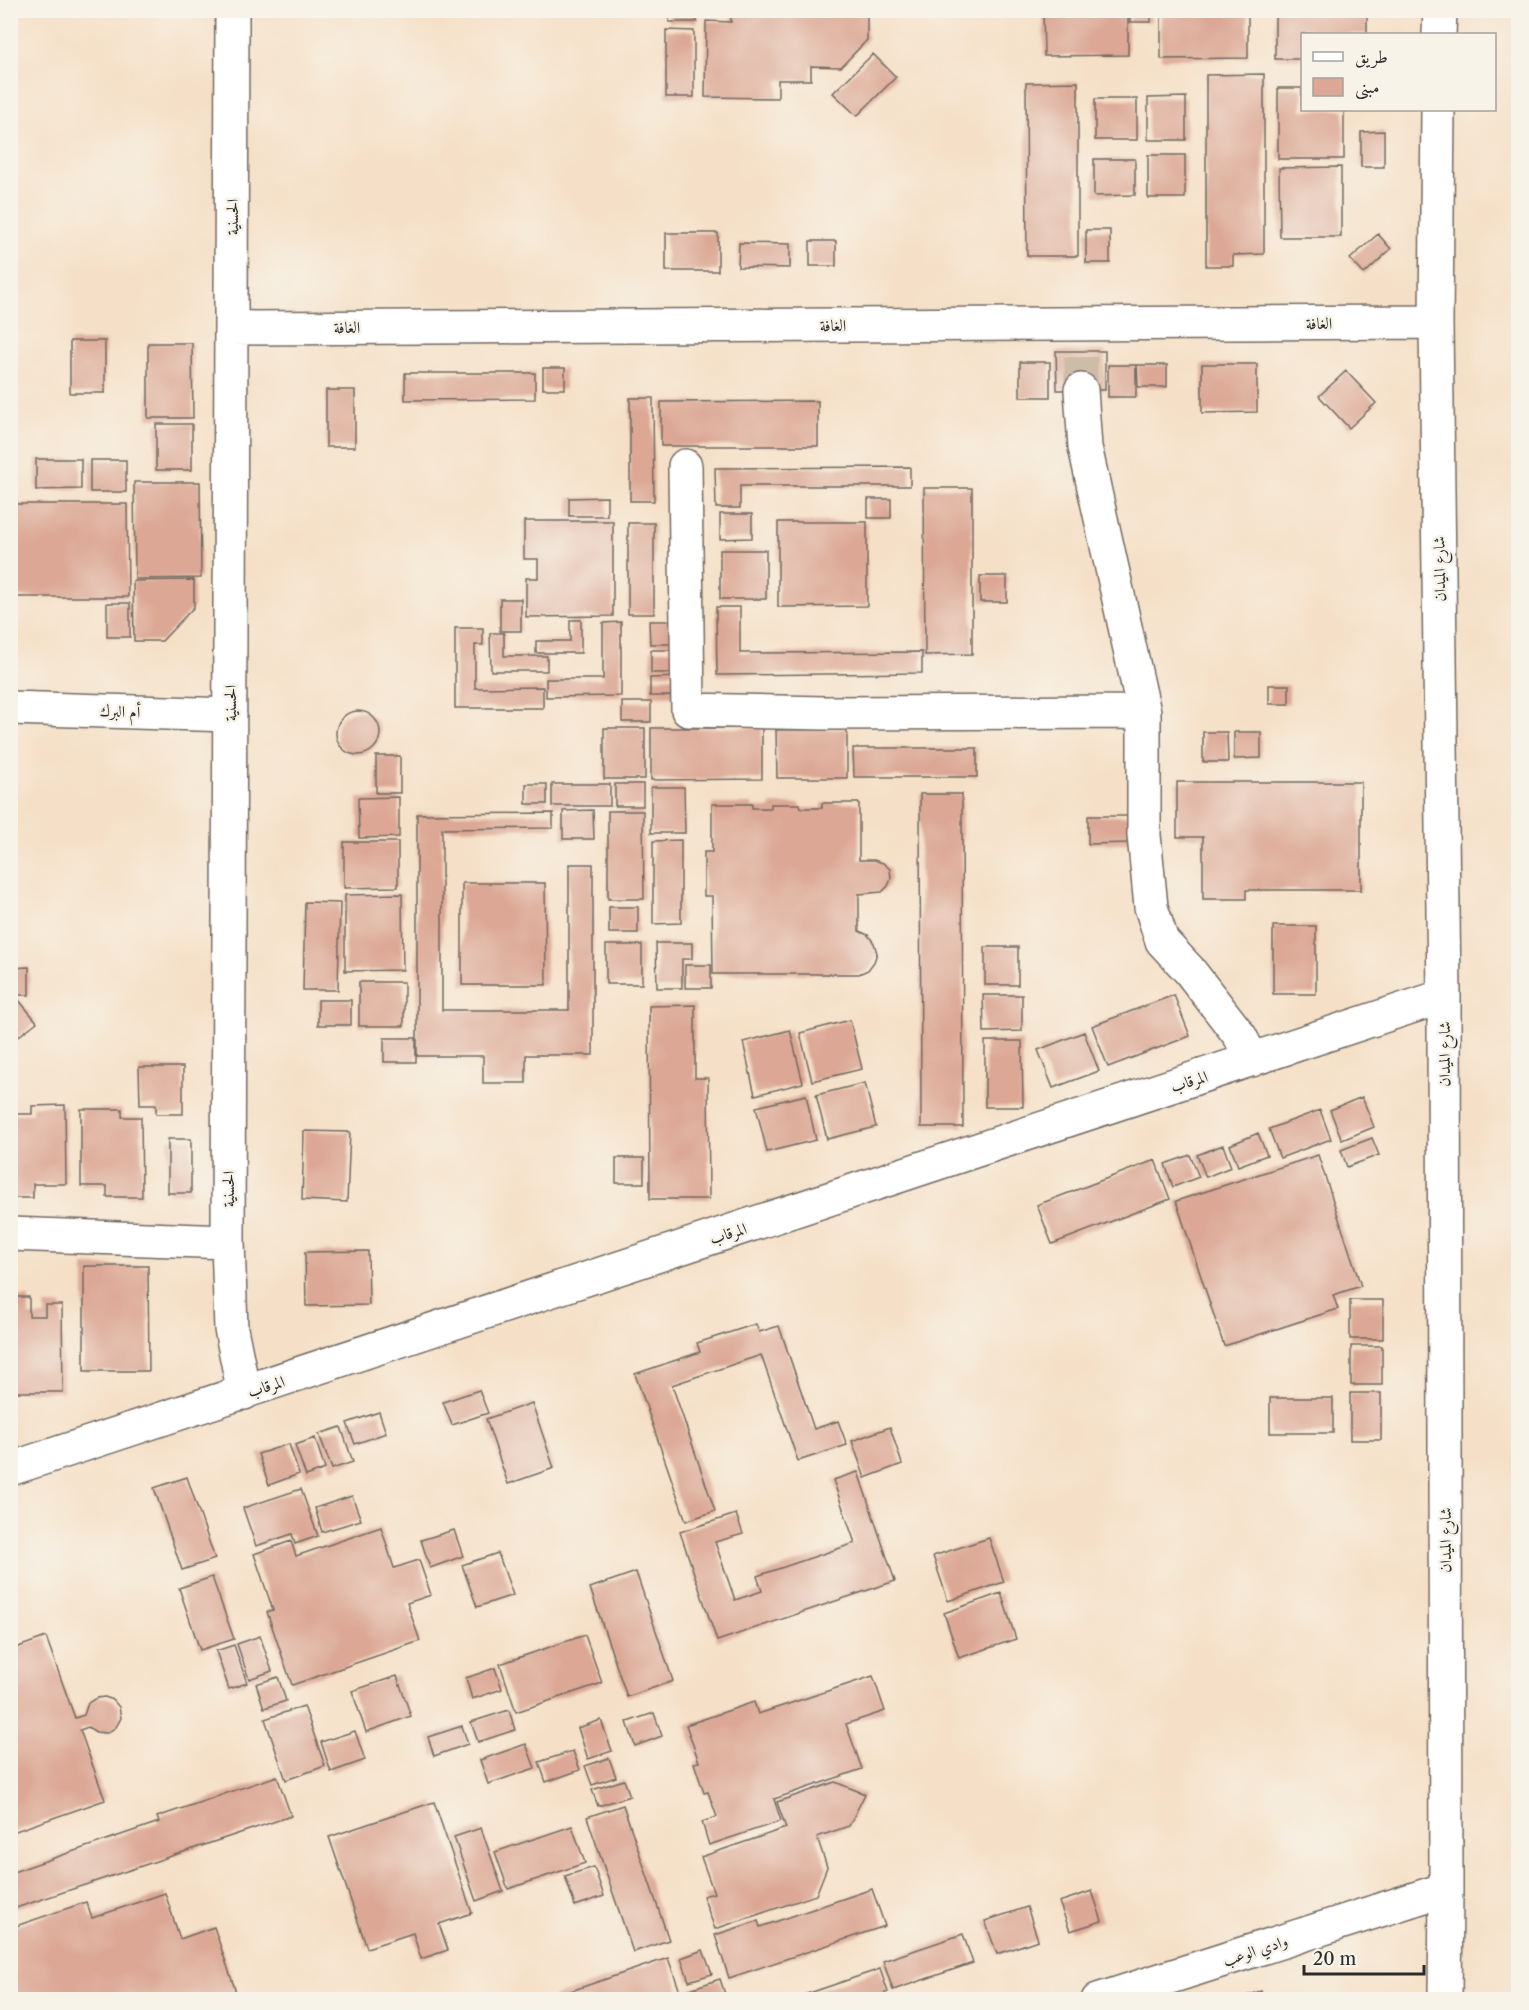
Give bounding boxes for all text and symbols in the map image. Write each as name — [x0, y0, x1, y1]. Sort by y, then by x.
legend — [1301, 33, 1496, 111]
text: طريق — [1355, 46, 1388, 69]
text: مبنى — [1355, 76, 1380, 100]
street label: الحسنية — [222, 199, 242, 235]
street label: الغافة — [1306, 313, 1332, 333]
street label: الغافة — [820, 315, 846, 335]
street label: الغافة — [334, 317, 360, 337]
street label: شارع الميدان — [1428, 536, 1454, 602]
street label: الحسنية — [220, 685, 240, 721]
street label: أم البرك — [99, 699, 141, 727]
street label: شارع الميدان — [1434, 1021, 1458, 1087]
street label: المرقاب — [1168, 1066, 1210, 1097]
street label: الحسنية — [218, 1171, 238, 1207]
street label: المرقاب — [707, 1218, 749, 1249]
street label: المرقاب — [245, 1371, 287, 1402]
street label: شارع الميدان — [1435, 1507, 1459, 1573]
street label: وادي الوعب — [1220, 1930, 1291, 1973]
scale bar — [1304, 1938, 1424, 1976]
text: 20 m — [1313, 1948, 1357, 1970]

